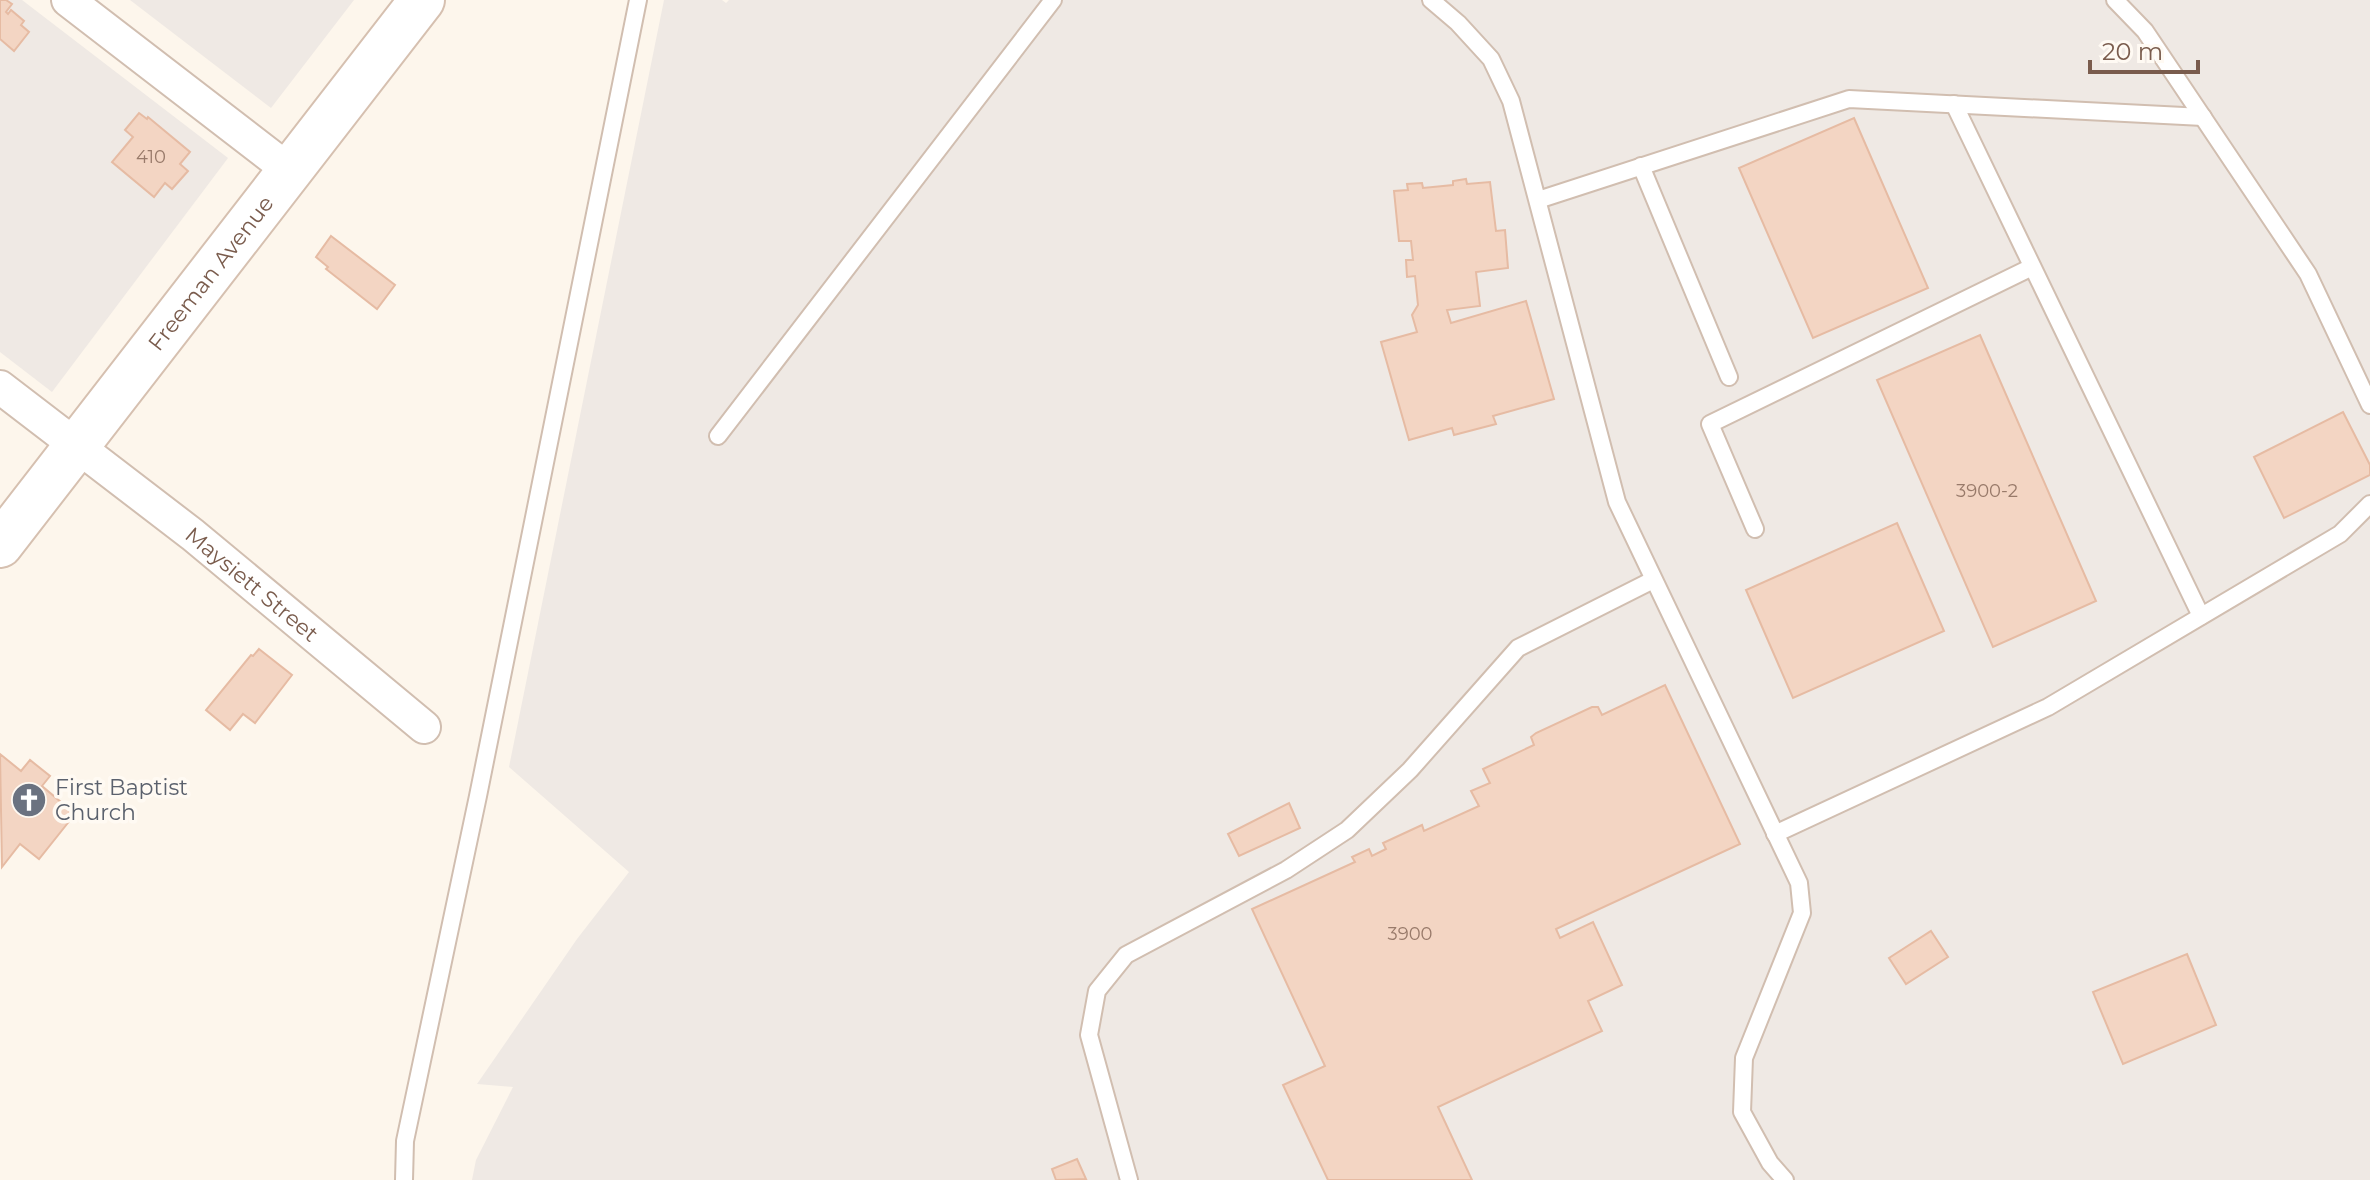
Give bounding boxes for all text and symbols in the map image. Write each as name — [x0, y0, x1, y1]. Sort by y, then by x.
scale bar — [2090, 24, 2198, 74]
text: 20 m — [2102, 37, 2163, 66]
house number: 410 — [136, 146, 166, 168]
street label: Freeman Avenue — [143, 190, 280, 356]
house number: 3900-2 — [1956, 480, 2018, 502]
street label: Maysiett Street — [180, 521, 324, 648]
place label: First Baptist Church — [55, 774, 188, 826]
church icon: First Baptist Church — [10, 781, 48, 819]
house number: 3900 — [1388, 923, 1432, 945]

